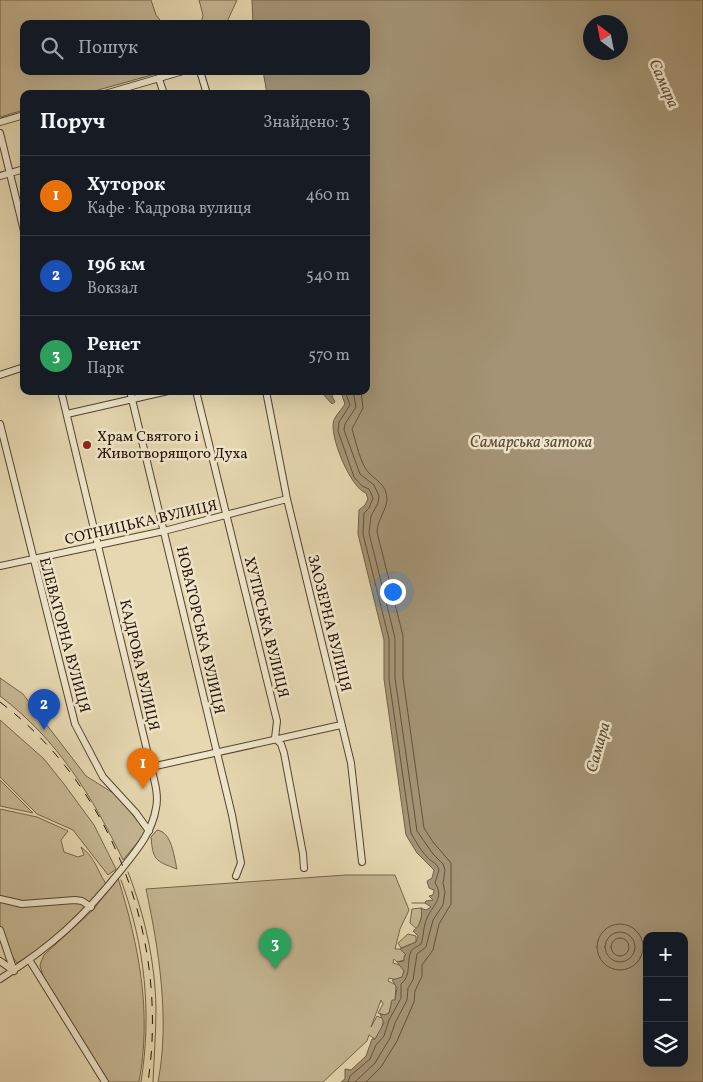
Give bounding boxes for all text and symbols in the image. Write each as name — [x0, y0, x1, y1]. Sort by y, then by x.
north arrow — [583, 15, 628, 60]
search box — [20, 20, 370, 75]
icon: search — [38, 34, 66, 62]
text: Пошук — [78, 35, 138, 61]
water label: Самара — [643, 56, 684, 112]
text: Поруч — [40, 108, 105, 137]
text: Знайдено: 3 — [263, 112, 350, 134]
text: Хуторок — [87, 172, 165, 198]
text: 1 — [53, 185, 59, 207]
text: 460 m — [306, 185, 350, 207]
text: Кафе · Кадрова вулиця — [87, 198, 251, 220]
text: 196 км — [87, 252, 145, 278]
text: 2 — [52, 265, 60, 287]
text: 540 m — [306, 265, 350, 287]
text: Вокзал — [87, 278, 138, 300]
text: Ренет — [87, 332, 141, 358]
text: 3 — [52, 345, 60, 367]
text: 570 m — [308, 345, 350, 367]
text: Парк — [87, 358, 124, 380]
place label: Храм Святого і Животворящого Духа — [97, 427, 248, 465]
water label: Самарська затока — [470, 432, 593, 454]
marker: Храм Святого і Животворящого Духа — [81, 439, 93, 451]
street label: СОТНИЦЬКА ВУЛИЦЯ — [63, 496, 220, 551]
street label: НОВАТОРСЬКА ВУЛИЦЯ — [170, 544, 229, 716]
street label: ЗАОЗЕРНА ВУЛИЦЯ — [301, 553, 356, 694]
street label: ХУТІРСЬКА ВУЛИЦЯ — [238, 554, 293, 700]
street label: ЕЛЕВАТОРНА ВУЛИЦЯ — [33, 555, 94, 715]
your location — [380, 579, 406, 605]
street label: КАДРОВА ВУЛИЦЯ — [113, 598, 164, 733]
pin: 2 — [28, 689, 60, 730]
water label: Самара — [581, 719, 617, 775]
pin: 1 — [127, 748, 159, 789]
pin: 3 — [259, 928, 291, 969]
map controls — [643, 932, 688, 1067]
button: + — [643, 932, 688, 977]
button: − — [643, 977, 688, 1022]
button: layers — [643, 1022, 688, 1067]

